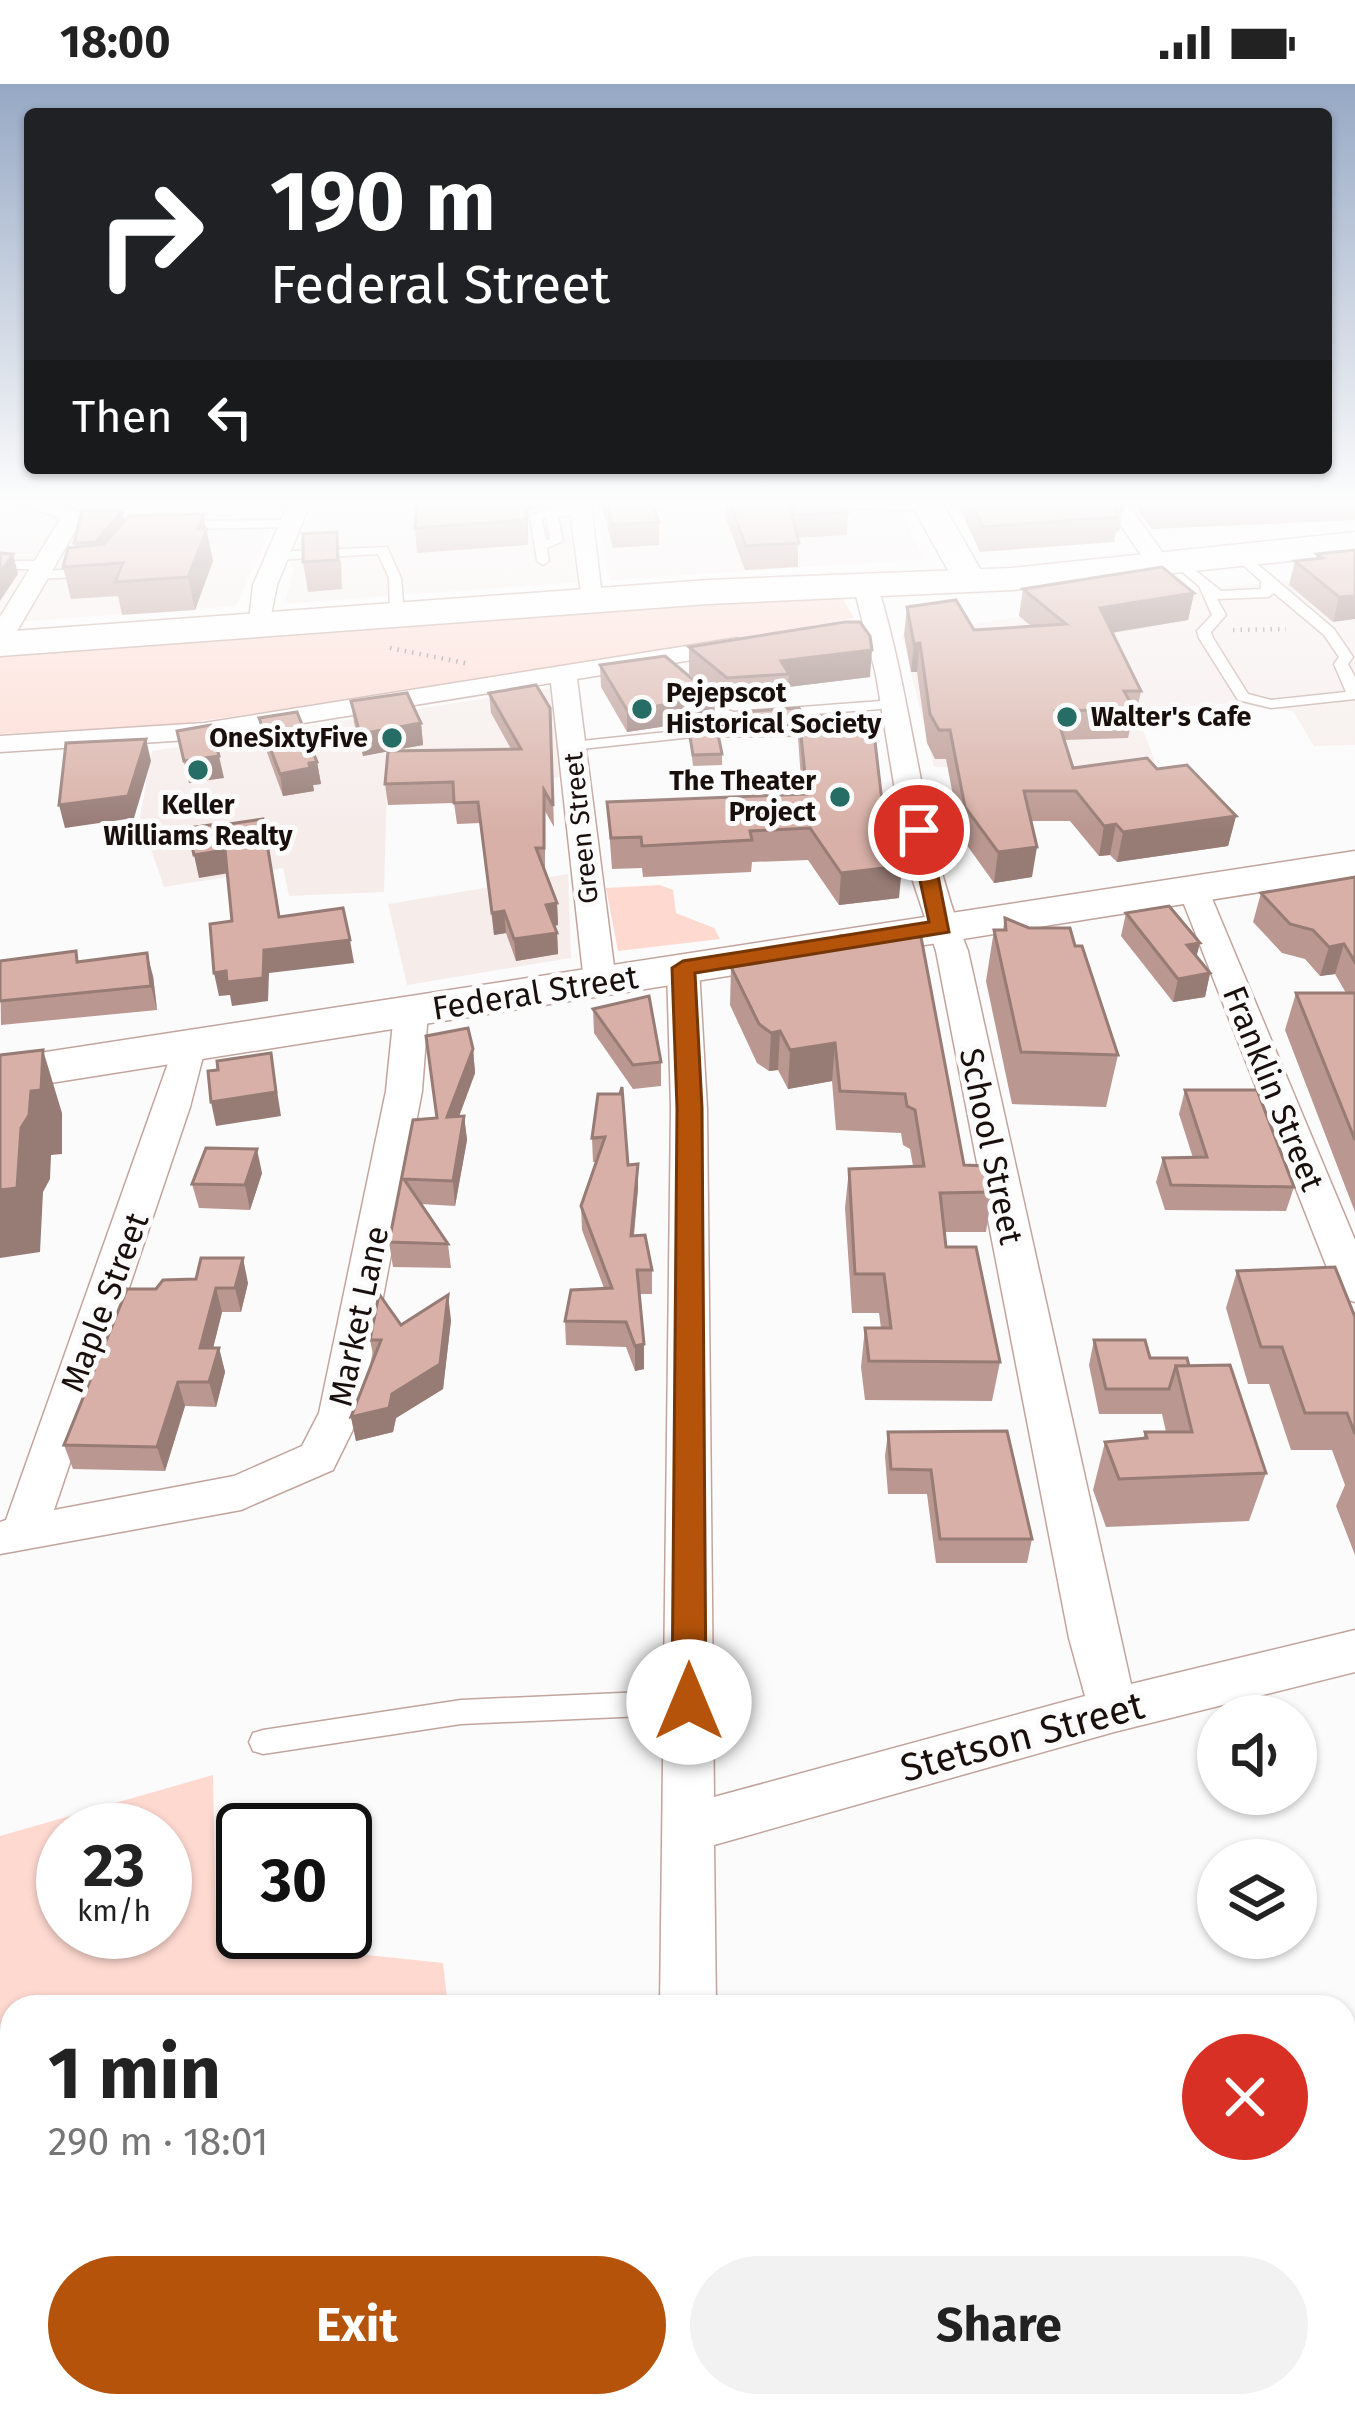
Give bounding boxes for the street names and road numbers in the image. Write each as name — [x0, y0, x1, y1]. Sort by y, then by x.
street label: Green Street — [557, 750, 605, 905]
street label: Federal Street — [429, 957, 641, 1029]
street label: Franklin Street — [1214, 980, 1332, 1197]
street label: School Street — [951, 1044, 1031, 1248]
street label: Maple Street — [52, 1207, 157, 1398]
street label: Market Lane — [320, 1223, 398, 1410]
street label: Stetson Street — [896, 1682, 1150, 1792]

